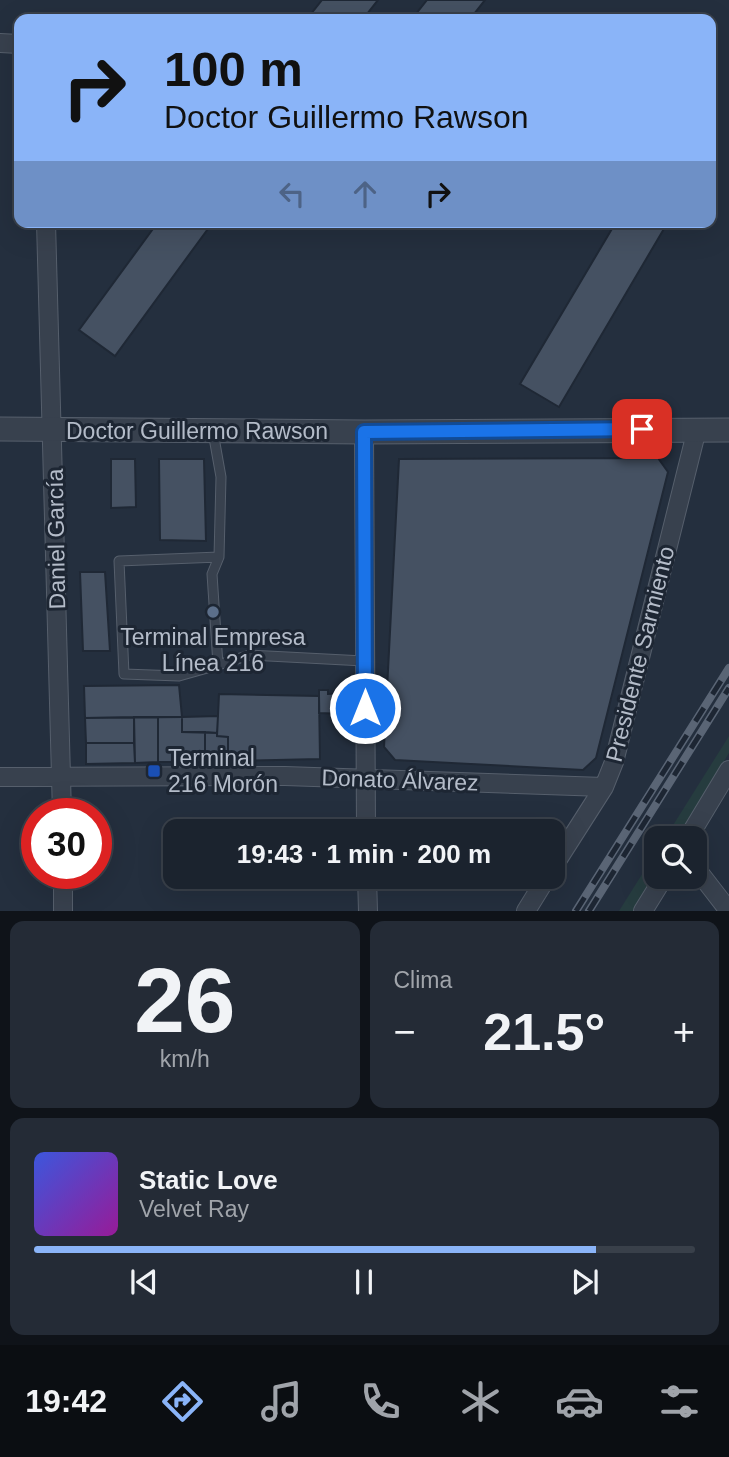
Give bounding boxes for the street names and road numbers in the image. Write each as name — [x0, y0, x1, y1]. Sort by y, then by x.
street label: Doctor Guillermo Rawson — [66, 418, 328, 444]
street label: Daniel García — [42, 468, 70, 610]
street label: Presidente Sarmiento — [601, 544, 679, 764]
street label: Donato Álvarez — [321, 764, 479, 796]

